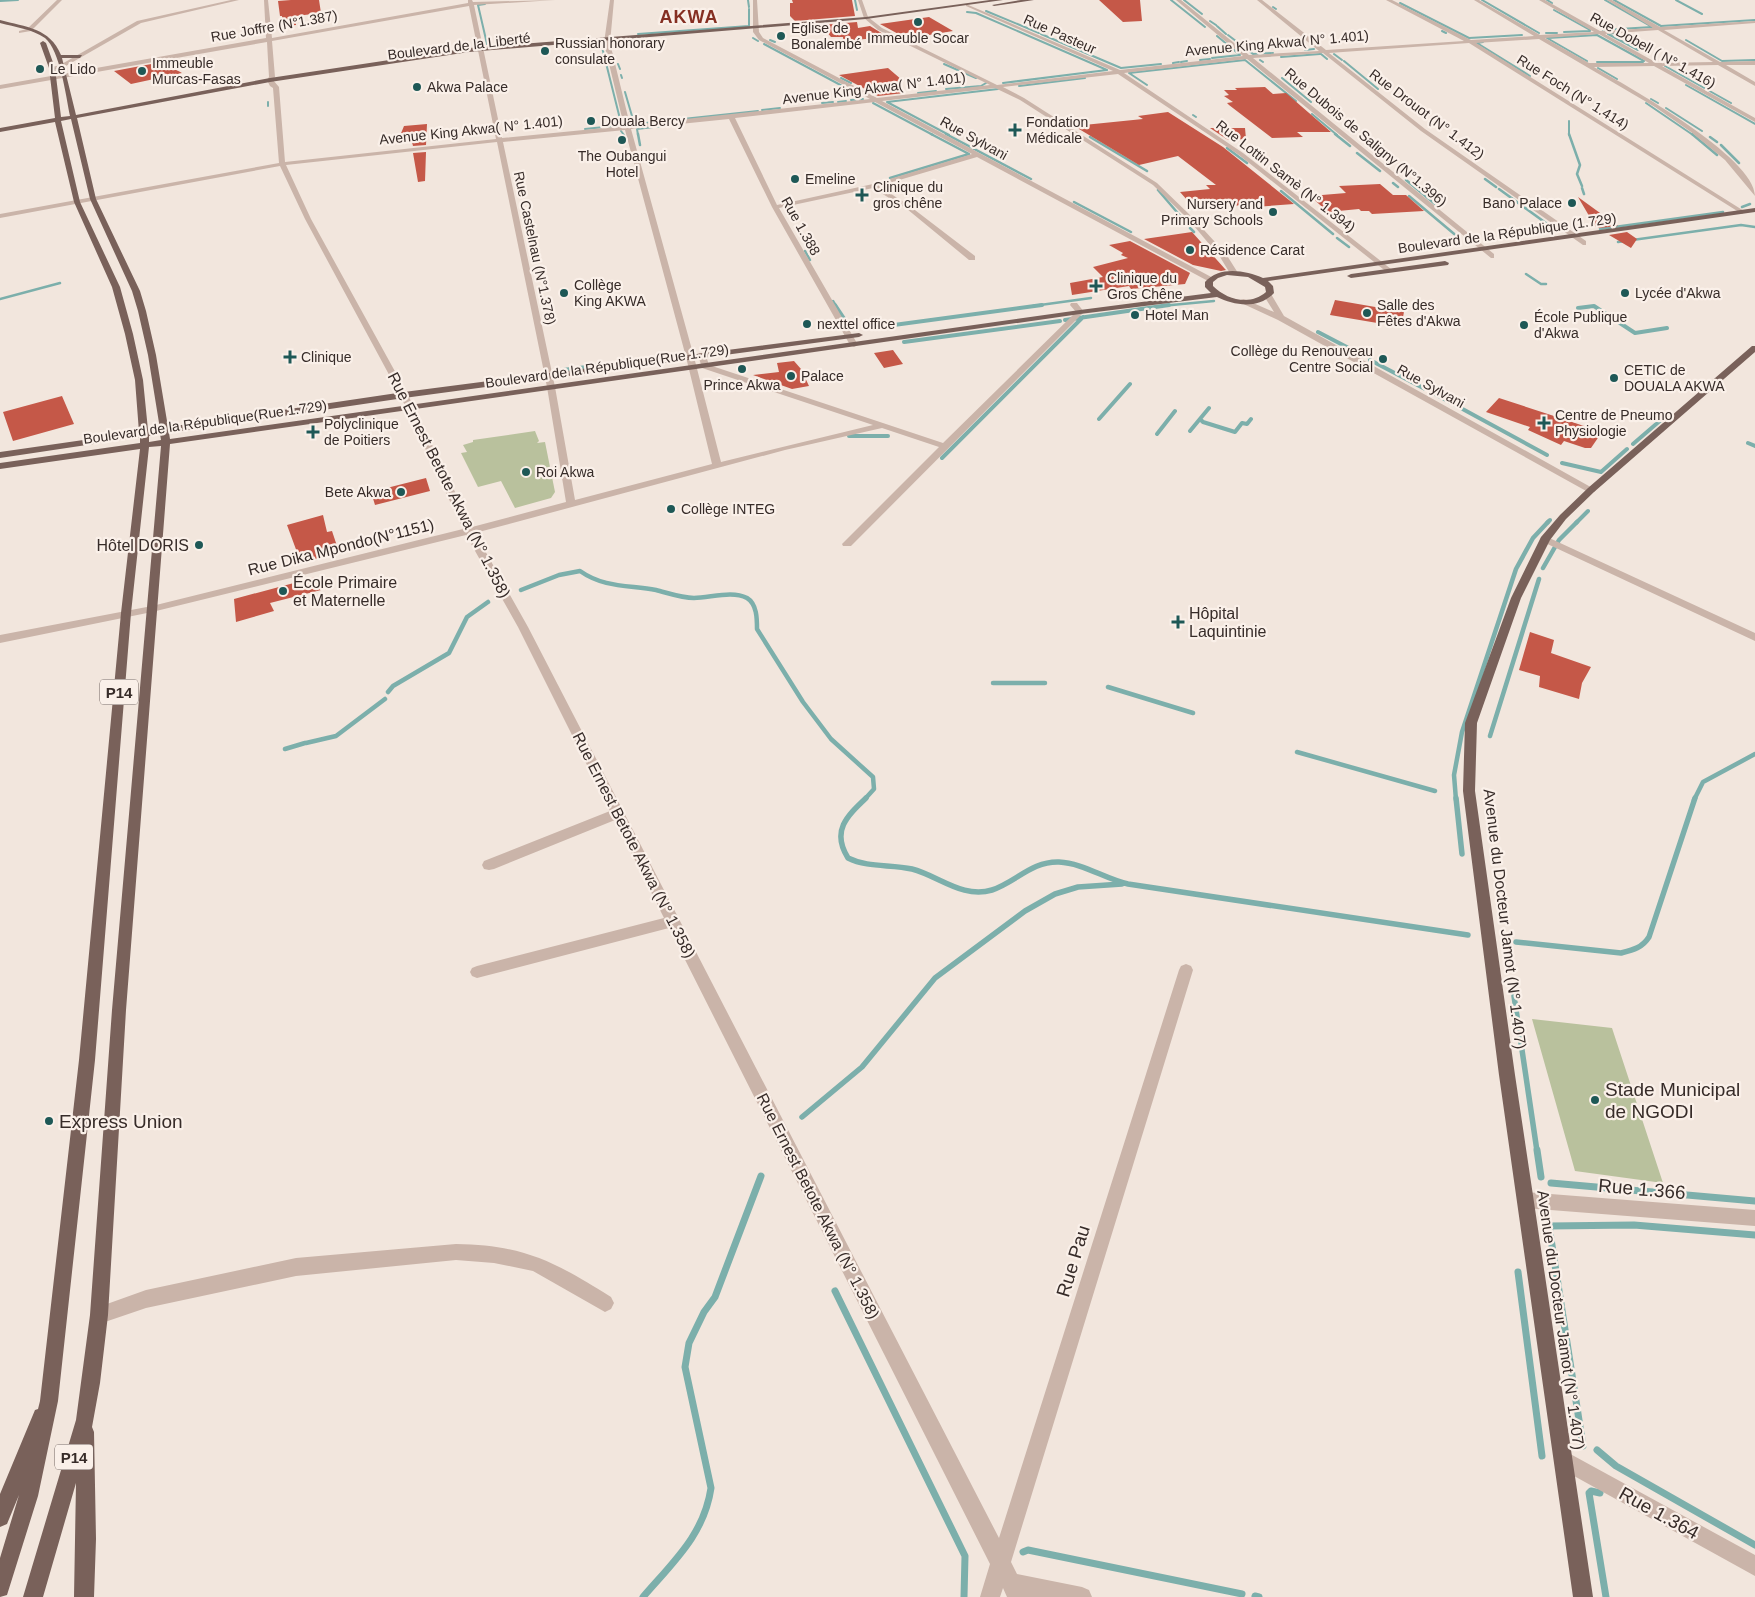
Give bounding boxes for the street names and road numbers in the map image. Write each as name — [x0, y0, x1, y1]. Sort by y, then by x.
street label: Rue Joffre (N°1.387) — [209, 7, 339, 45]
street label: Rue Dobell ( N° 1.416) — [1587, 9, 1719, 91]
street label: Rue Pasteur — [1021, 11, 1099, 57]
street label: Avenue King Akwa( N° 1.401) — [1184, 27, 1370, 59]
street label: Boulevard de la Liberté — [387, 29, 532, 63]
street label: Rue Foch (N° 1.414) — [1514, 51, 1632, 133]
street label: Rue Dubois de Saligny (N°1.396) — [1282, 65, 1450, 209]
street label: Rue Drouot (N° 1.412) — [1366, 66, 1488, 162]
street label: Avenue King Akwa( N° 1.401) — [782, 69, 966, 107]
street label: Avenue King Akwa( N° 1.401) — [378, 112, 564, 148]
street label: Rue Sylvani — [937, 113, 1011, 163]
street label: Rue Lottin Samè (N° 1.394) — [1213, 117, 1359, 235]
street label: Rue Castelnau (N°1.378) — [511, 170, 559, 326]
street label: Rue 1.388 — [778, 194, 824, 258]
street label: Boulevard de la République (1.729) — [1397, 210, 1617, 256]
street label: Boulevard de la République(Rue 1.729) — [484, 341, 730, 391]
street label: Rue Sylvani — [1394, 361, 1468, 411]
street label: Rue Ernest Betote Akwa (N° 1.358) — [384, 369, 514, 601]
street label: Boulevard de la République(Rue 1.729) — [82, 397, 328, 447]
street label: Rue Dika Mpondo(N°1151) — [246, 516, 436, 578]
road number: P14 — [100, 680, 138, 704]
street label: Rue Ernest Betote Akwa (N° 1.358) — [569, 729, 699, 961]
street label: Avenue du Docteur Jamot (N° 1.407) — [1481, 788, 1529, 1050]
street label: Rue Ernest Betote Akwa (N° 1.358) — [753, 1090, 883, 1322]
street label: Rue 1.366 — [1597, 1175, 1687, 1203]
street label: Avenue du Docteur Jamot (N° 1.407) — [1534, 1189, 1588, 1451]
street label: Rue Pau — [1052, 1223, 1094, 1299]
road number: P14 — [55, 1444, 93, 1470]
street label: Rue 1.364 — [1616, 1483, 1703, 1544]

